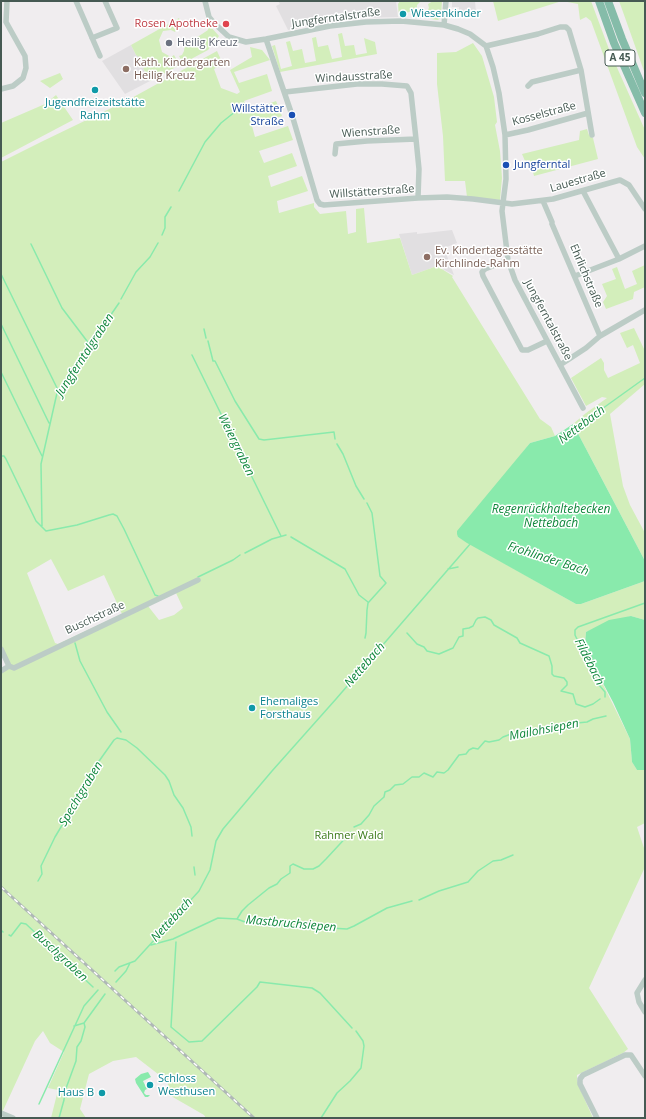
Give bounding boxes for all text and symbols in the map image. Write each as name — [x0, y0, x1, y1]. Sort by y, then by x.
street label: Jungferntalstraße — [291, 5, 381, 31]
place label: Wiesenkinder — [411, 7, 481, 21]
marker: Wiesenkinder — [398, 9, 408, 19]
place label: Rosen Apotheke — [134, 17, 218, 31]
marker: Rosen Apotheke — [221, 19, 231, 29]
place label: Heilig Kreuz — [177, 36, 238, 50]
marker: Heilig Kreuz — [164, 38, 174, 48]
road number: A 45 — [605, 50, 635, 66]
place label: Kath. Kindergarten Heilig Kreuz — [134, 56, 230, 82]
marker: Kath. Kindergarten Heilig Kreuz — [121, 64, 131, 74]
street label: Windausstraße — [315, 68, 393, 86]
marker: Jugendfreizeitstätte Rahm — [90, 85, 100, 95]
place label: Jugendfreizeitstätte Rahm — [45, 96, 145, 122]
street label: Kosselstraße — [511, 99, 577, 129]
place label: Willstätter Straße — [232, 102, 284, 128]
marker: Willstätter Straße — [287, 110, 297, 120]
street label: Wienstraße — [341, 123, 401, 141]
place label: Jungferntal — [514, 158, 570, 172]
marker: Jungferntal — [501, 160, 511, 170]
street label: Lauestraße — [549, 167, 607, 195]
street label: Willstätterstraße — [329, 182, 415, 202]
street label: Ehrlichstraße — [567, 242, 605, 310]
place label: Ev. Kindertagesstätte Kirchlinde-Rahm — [435, 244, 543, 270]
marker: Ev. Kindertagesstätte Kirchlinde-Rahm — [422, 252, 432, 262]
street label: Jungferntalstraße — [521, 278, 575, 362]
water label: Jungferntalgraben — [53, 311, 117, 399]
water label: Nettebach — [556, 403, 608, 447]
water label: Weiergraben — [215, 411, 257, 479]
water label: Regenrückhaltebecken Nettebach — [492, 503, 610, 531]
water label: Frohlinder Bach — [506, 539, 590, 579]
street label: Buschstraße — [63, 599, 127, 637]
water label: Fildebach — [571, 636, 607, 688]
water label: Nettebach — [342, 640, 388, 690]
place label: Ehemaliges Forsthaus — [260, 695, 318, 721]
marker: Ehemaliges Forsthaus — [247, 703, 257, 713]
water label: Mailohsiepen — [508, 716, 580, 744]
water label: Spechtgraben — [56, 759, 106, 829]
park label: Rahmer Wald — [314, 829, 384, 843]
water label: Nettebach — [148, 895, 196, 945]
water label: Mastbruchsiepen — [245, 913, 337, 935]
water label: Buschgraben — [30, 927, 90, 985]
place label: Schloss Westhusen — [158, 1072, 215, 1098]
marker: Schloss Westhusen — [145, 1080, 155, 1090]
place label: Haus B — [58, 1086, 94, 1100]
marker: Haus B — [97, 1088, 107, 1098]

